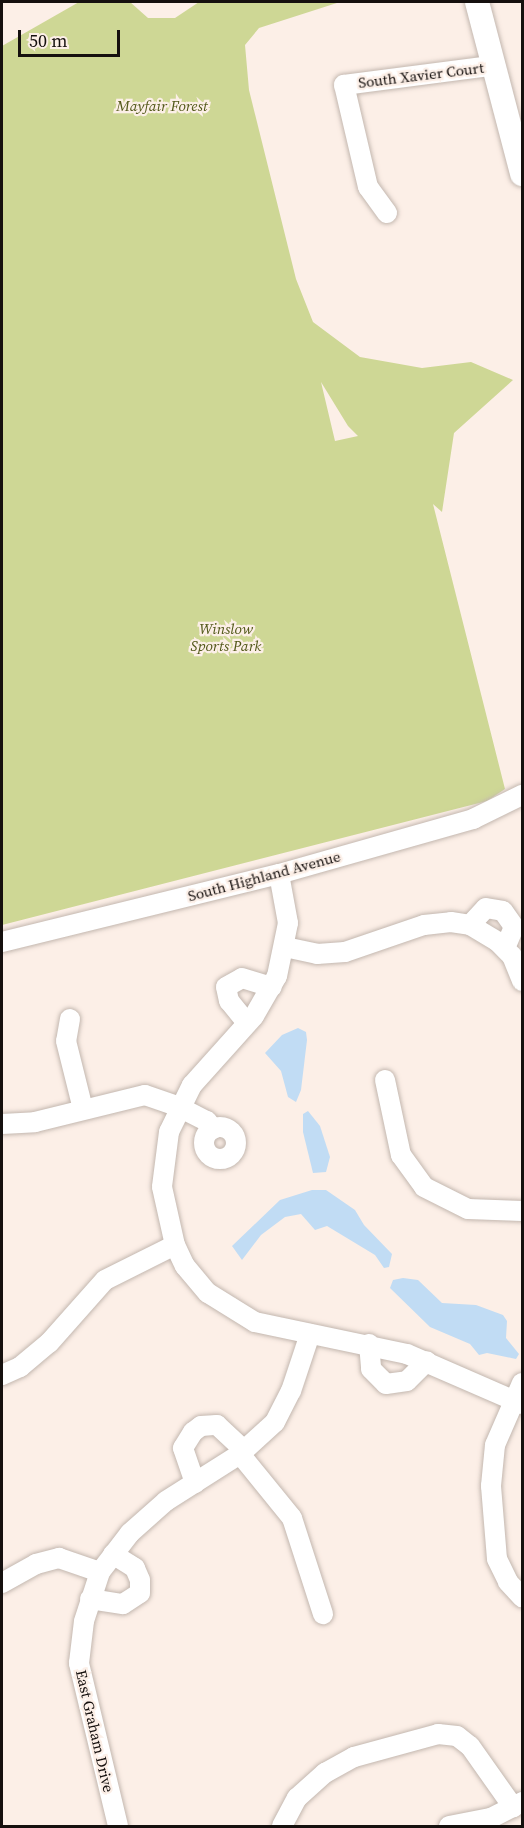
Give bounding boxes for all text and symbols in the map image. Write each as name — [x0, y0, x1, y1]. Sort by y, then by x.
scale bar — [21, 18, 123, 56]
text: 50 m — [29, 28, 67, 53]
street label: South Xavier Court — [357, 58, 485, 92]
park label: Mayfair Forest — [116, 97, 208, 115]
park label: Winslow Sports Park — [191, 619, 261, 654]
street label: South Highland Avenue — [186, 847, 342, 905]
street label: East Graham Drive — [72, 1668, 118, 1794]

